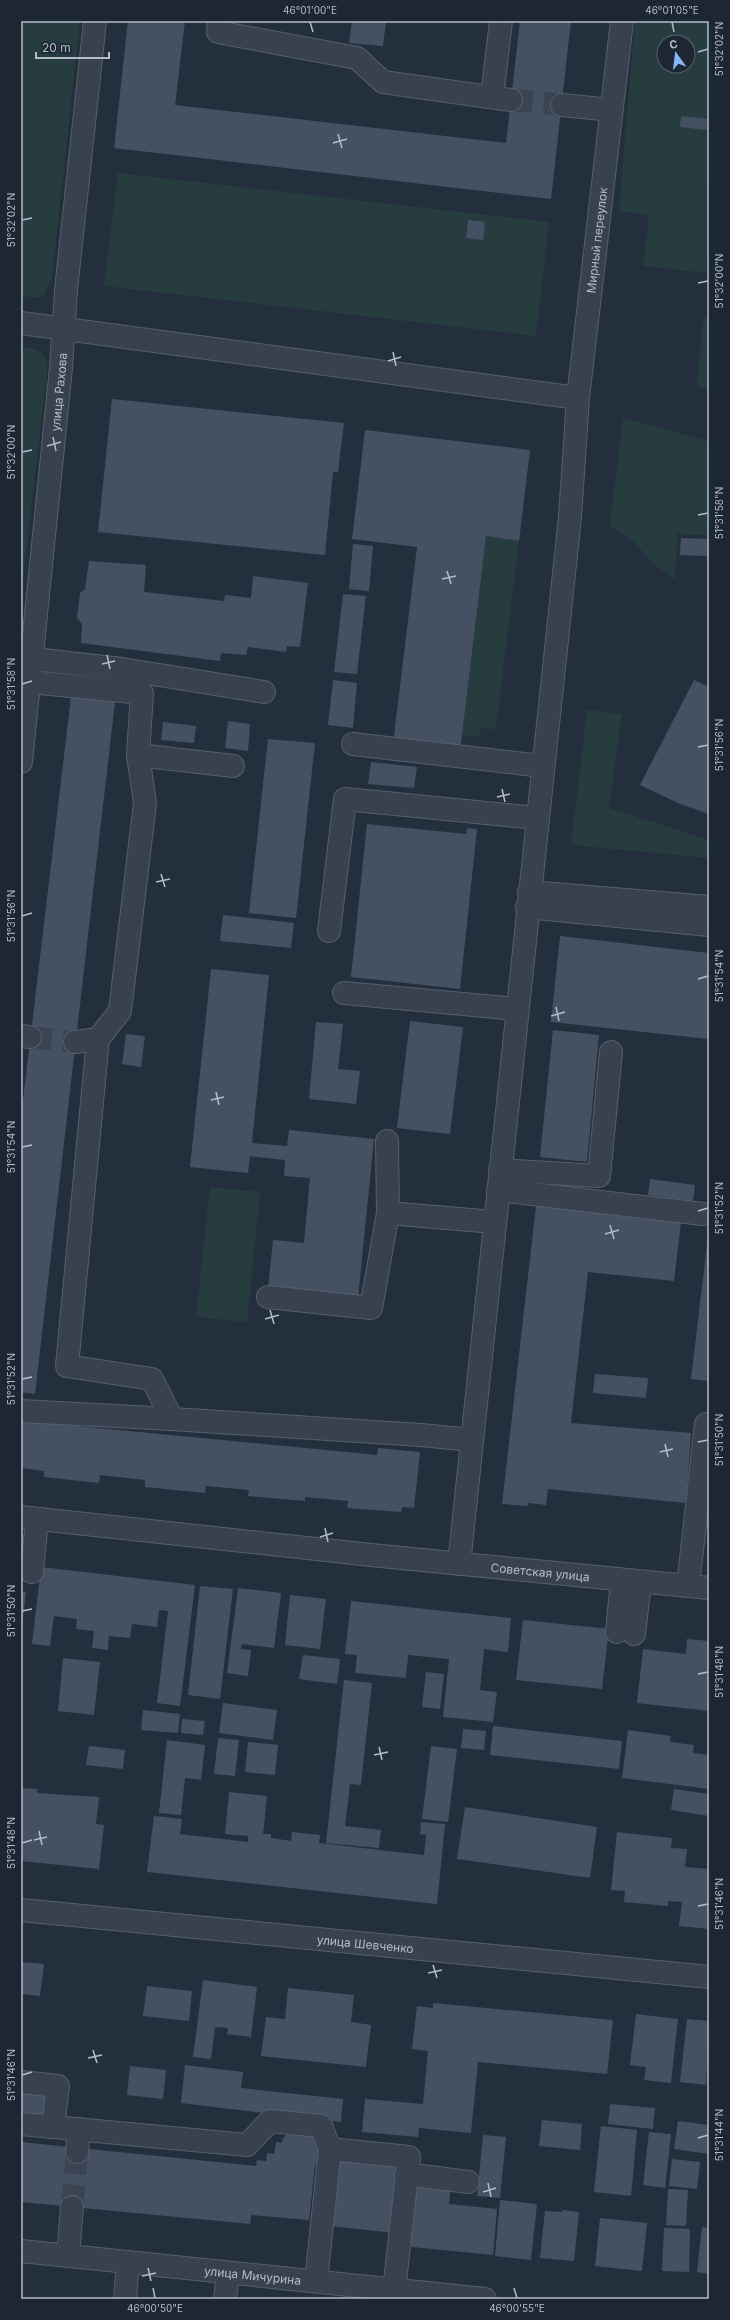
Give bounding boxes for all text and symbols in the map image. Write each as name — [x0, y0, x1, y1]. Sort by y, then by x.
text: 46°01'00"E — [283, 4, 337, 16]
text: 46°01'05"E — [645, 4, 699, 16]
text: 51°32'02"N — [713, 22, 725, 76]
scale bar — [36, 34, 109, 60]
north arrow — [656, 34, 696, 74]
text: С — [668, 37, 679, 52]
text: 20 m — [42, 40, 71, 55]
street label: Мирный переулок — [583, 186, 610, 294]
text: 51°32'02"N — [5, 193, 17, 247]
text: 51°32'00"N — [713, 254, 725, 308]
street label: улица Рахова — [47, 352, 69, 432]
text: 51°32'00"N — [5, 425, 17, 479]
text: 51°31'58"N — [713, 487, 725, 539]
text: 51°31'58"N — [5, 658, 17, 710]
text: 51°31'56"N — [713, 719, 725, 771]
text: 51°31'56"N — [5, 890, 17, 942]
text: 51°31'54"N — [713, 950, 725, 1002]
text: 51°31'54"N — [5, 1121, 17, 1173]
text: 51°31'52"N — [713, 1182, 725, 1234]
text: 51°31'52"N — [5, 1353, 17, 1405]
text: 51°31'50"N — [713, 1414, 725, 1466]
street label: Советская улица — [490, 1559, 590, 1584]
text: 51°31'50"N — [5, 1585, 17, 1637]
text: 51°31'48"N — [713, 1646, 725, 1698]
text: 51°31'48"N — [5, 1817, 17, 1869]
text: 51°31'46"N — [713, 1878, 725, 1930]
street label: улица Шевченко — [316, 1931, 415, 1956]
text: 51°31'46"N — [5, 2049, 17, 2101]
text: 51°31'44"N — [713, 2109, 725, 2161]
street label: улица Мичурина — [204, 2263, 302, 2287]
text: 46°00'50"E — [127, 2302, 183, 2314]
text: 46°00'55"E — [489, 2302, 545, 2314]

